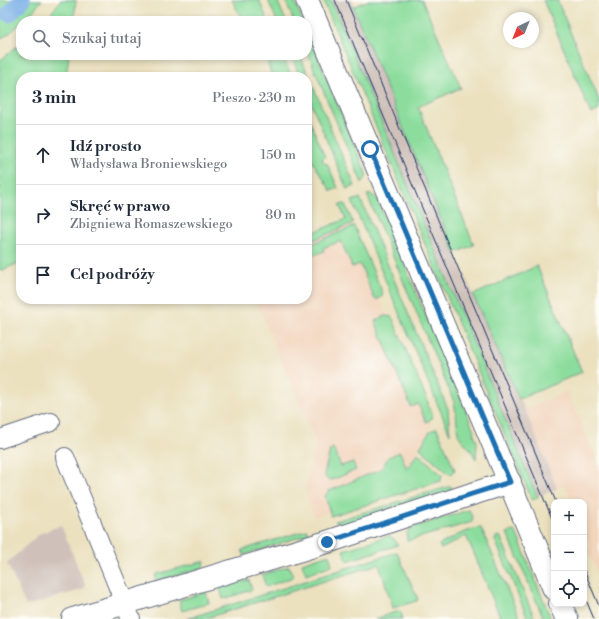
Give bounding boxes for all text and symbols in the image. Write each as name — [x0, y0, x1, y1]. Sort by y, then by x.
north arrow — [503, 12, 539, 48]
search box — [16, 16, 312, 60]
icon: search — [30, 27, 52, 49]
text: Szukaj tutaj — [62, 29, 142, 48]
text: 3 min — [32, 87, 76, 109]
text: Pieszo · 230 m — [212, 90, 296, 106]
text: Idź prosto — [70, 137, 142, 156]
route start — [361, 140, 379, 158]
icon: ahead — [32, 144, 54, 166]
text: 150 m — [261, 147, 296, 163]
text: Władysława Broniewskiego — [70, 156, 227, 172]
text: Skręć w prawo — [70, 197, 170, 216]
icon: right — [32, 204, 54, 226]
text: 80 m — [265, 207, 296, 223]
text: Zbigniewa Romaszewskiego — [70, 216, 233, 232]
icon: arrive — [32, 264, 54, 286]
text: Cel podróży — [70, 265, 155, 284]
map controls — [551, 499, 587, 607]
button: + — [551, 499, 587, 535]
route end — [318, 533, 336, 551]
button: − — [551, 535, 587, 571]
button: locate — [551, 571, 587, 607]

